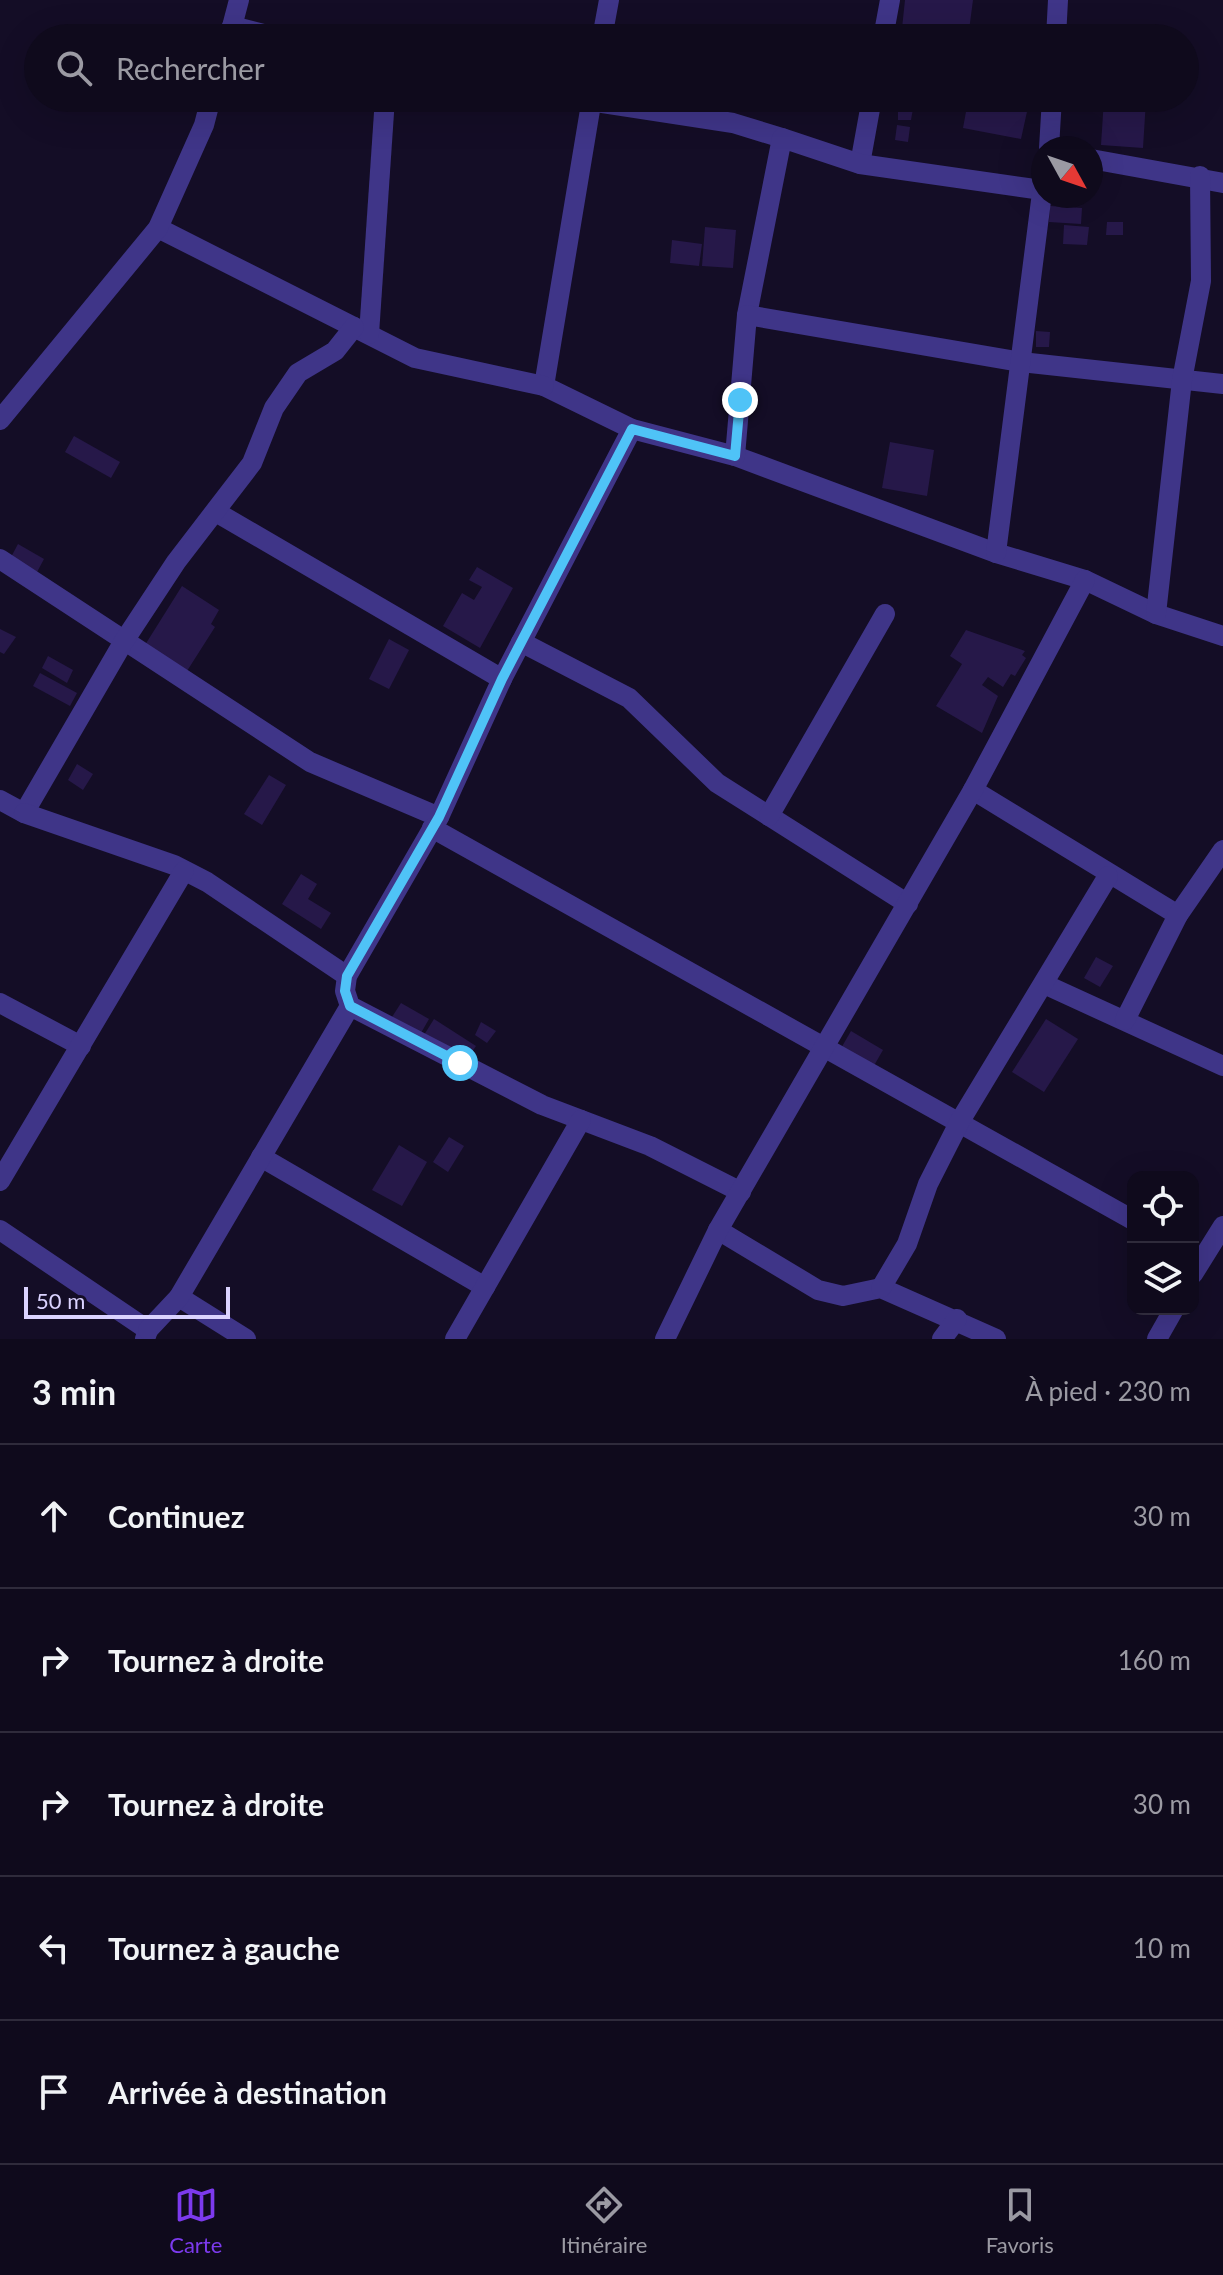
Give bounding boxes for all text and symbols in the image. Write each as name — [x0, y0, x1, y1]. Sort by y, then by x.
search box — [24, 24, 1199, 112]
icon: search — [52, 46, 96, 90]
text: Rechercher — [116, 50, 265, 86]
north arrow — [1031, 136, 1103, 208]
route end — [722, 382, 758, 418]
route start — [442, 1045, 478, 1081]
map controls — [1127, 1171, 1199, 1315]
button: locate — [1127, 1171, 1199, 1243]
button: layers — [1127, 1243, 1199, 1315]
scale bar — [24, 1283, 230, 1319]
text: 50 m — [36, 1287, 85, 1314]
text: 3 min — [32, 1371, 116, 1412]
text: À pied · 230 m — [1025, 1375, 1191, 1407]
icon: ahead — [32, 1494, 76, 1538]
text: Continuez — [108, 1498, 244, 1534]
text: 30 m — [1133, 1500, 1191, 1532]
icon: right — [32, 1638, 76, 1682]
text: Tournez à droite — [108, 1642, 324, 1678]
text: 160 m — [1118, 1644, 1191, 1676]
icon: right — [32, 1782, 76, 1826]
text: Tournez à droite — [108, 1786, 324, 1822]
text: 30 m — [1133, 1788, 1191, 1820]
icon: left — [32, 1926, 76, 1970]
text: Tournez à gauche — [108, 1930, 340, 1966]
text: 10 m — [1133, 1932, 1191, 1964]
icon: arrive — [32, 2070, 76, 2114]
text: Arrivée à destination — [108, 2074, 387, 2110]
tab: Carte — [169, 2183, 222, 2258]
tab: Itinéraire — [561, 2183, 647, 2258]
tab: Favoris — [986, 2183, 1054, 2258]

